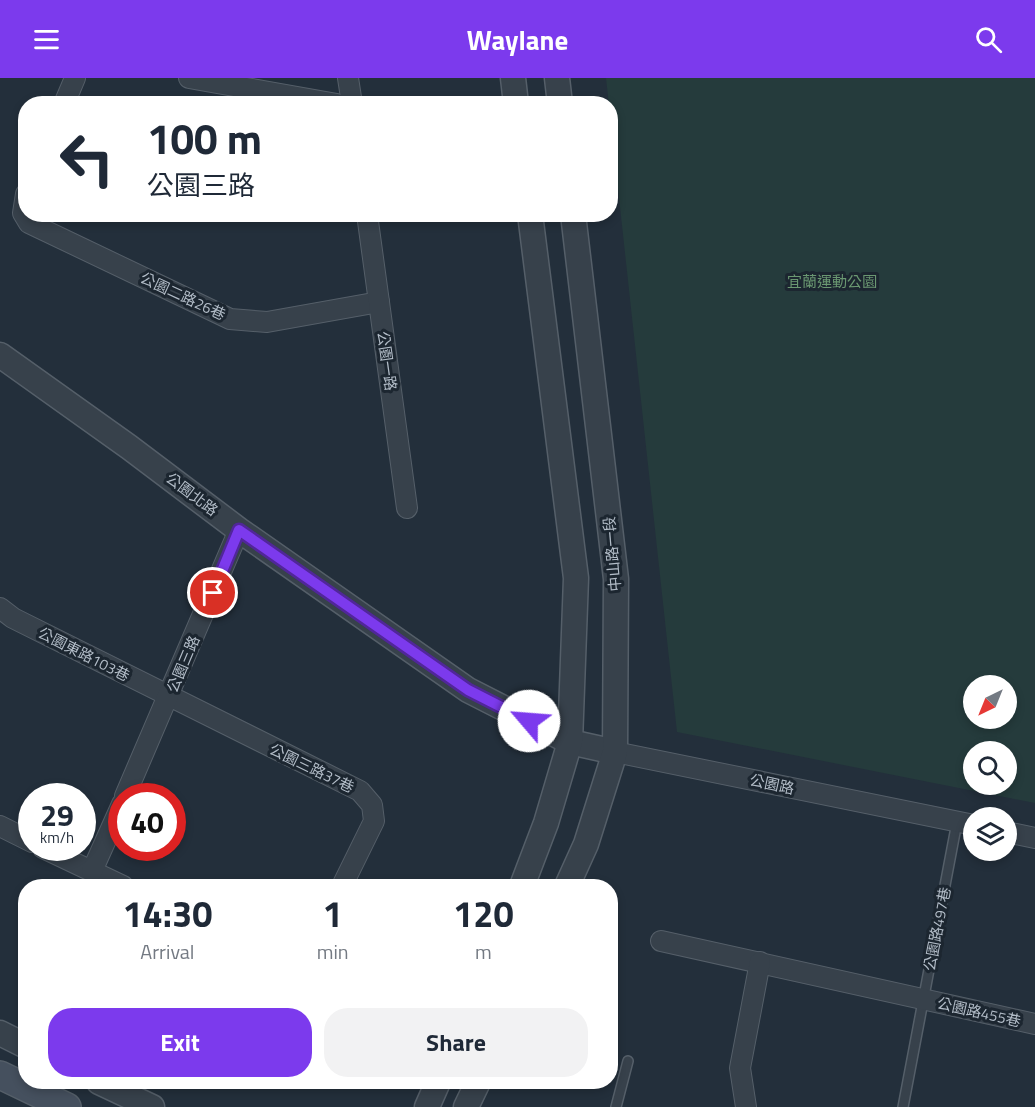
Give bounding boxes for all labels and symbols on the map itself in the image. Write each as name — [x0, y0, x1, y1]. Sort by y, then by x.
street label: 公園二路26巷 — [137, 266, 229, 326]
park label: 宜蘭運動公園 — [787, 270, 877, 293]
street label: 公園一路 — [371, 330, 403, 392]
street label: 公園北路 — [161, 467, 223, 521]
street label: 中山路一段 — [597, 516, 627, 592]
pin — [187, 567, 238, 618]
street label: 公園東路103巷 — [34, 621, 134, 687]
street label: 公園三路 — [161, 632, 205, 696]
north arrow — [963, 675, 1017, 729]
position arrow — [497, 689, 561, 753]
street label: 公園三路37巷 — [266, 738, 358, 798]
street label: 公園路 — [748, 768, 796, 800]
speed limit sign: 40 — [108, 783, 186, 861]
street label: 公園路497巷 — [918, 885, 956, 973]
street label: 公園路455巷 — [935, 991, 1023, 1033]

